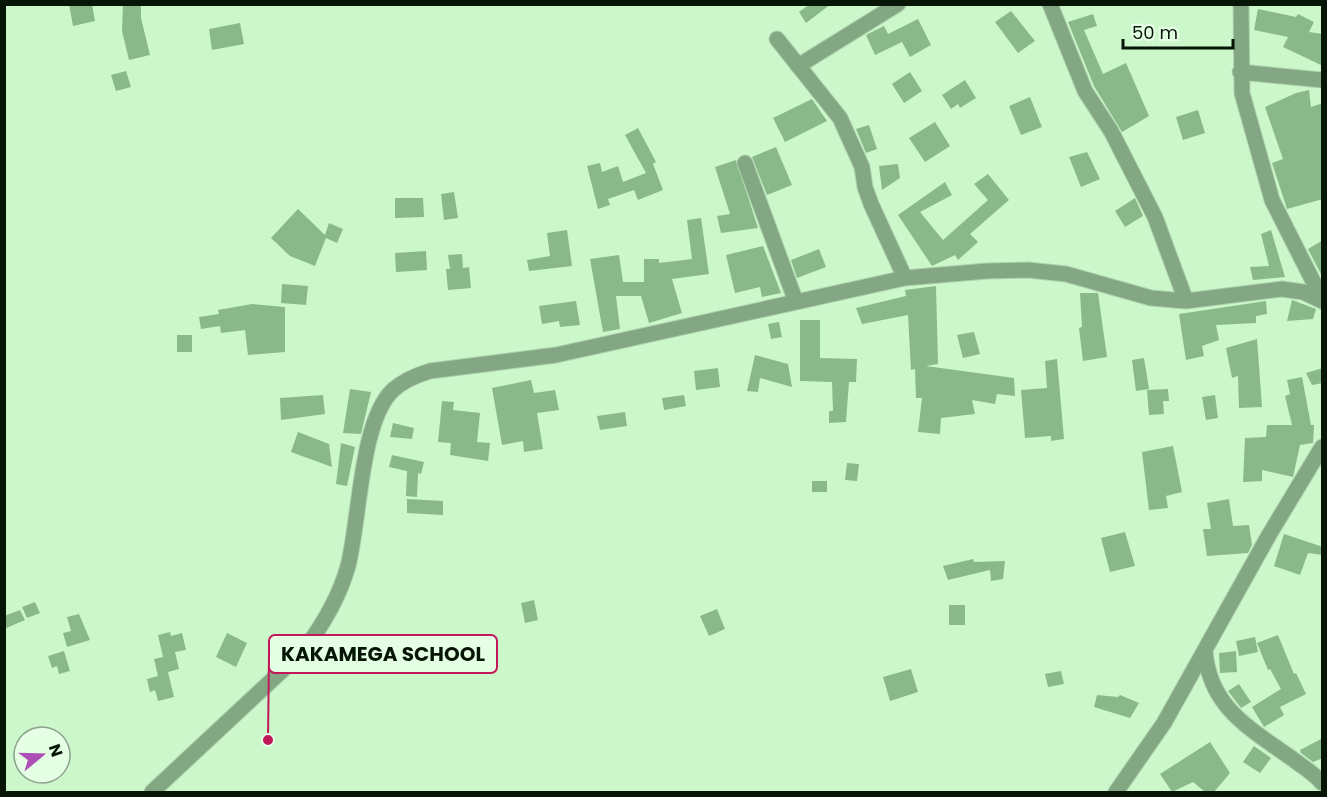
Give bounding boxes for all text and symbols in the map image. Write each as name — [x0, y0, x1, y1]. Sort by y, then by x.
scale bar — [1123, 12, 1232, 50]
text: 50 m — [1132, 20, 1178, 45]
callout: KAKAMEGA SCHOOL — [269, 635, 497, 673]
text: KAKAMEGA SCHOOL — [281, 640, 485, 668]
north arrow — [12, 725, 72, 785]
text: N — [43, 741, 69, 760]

